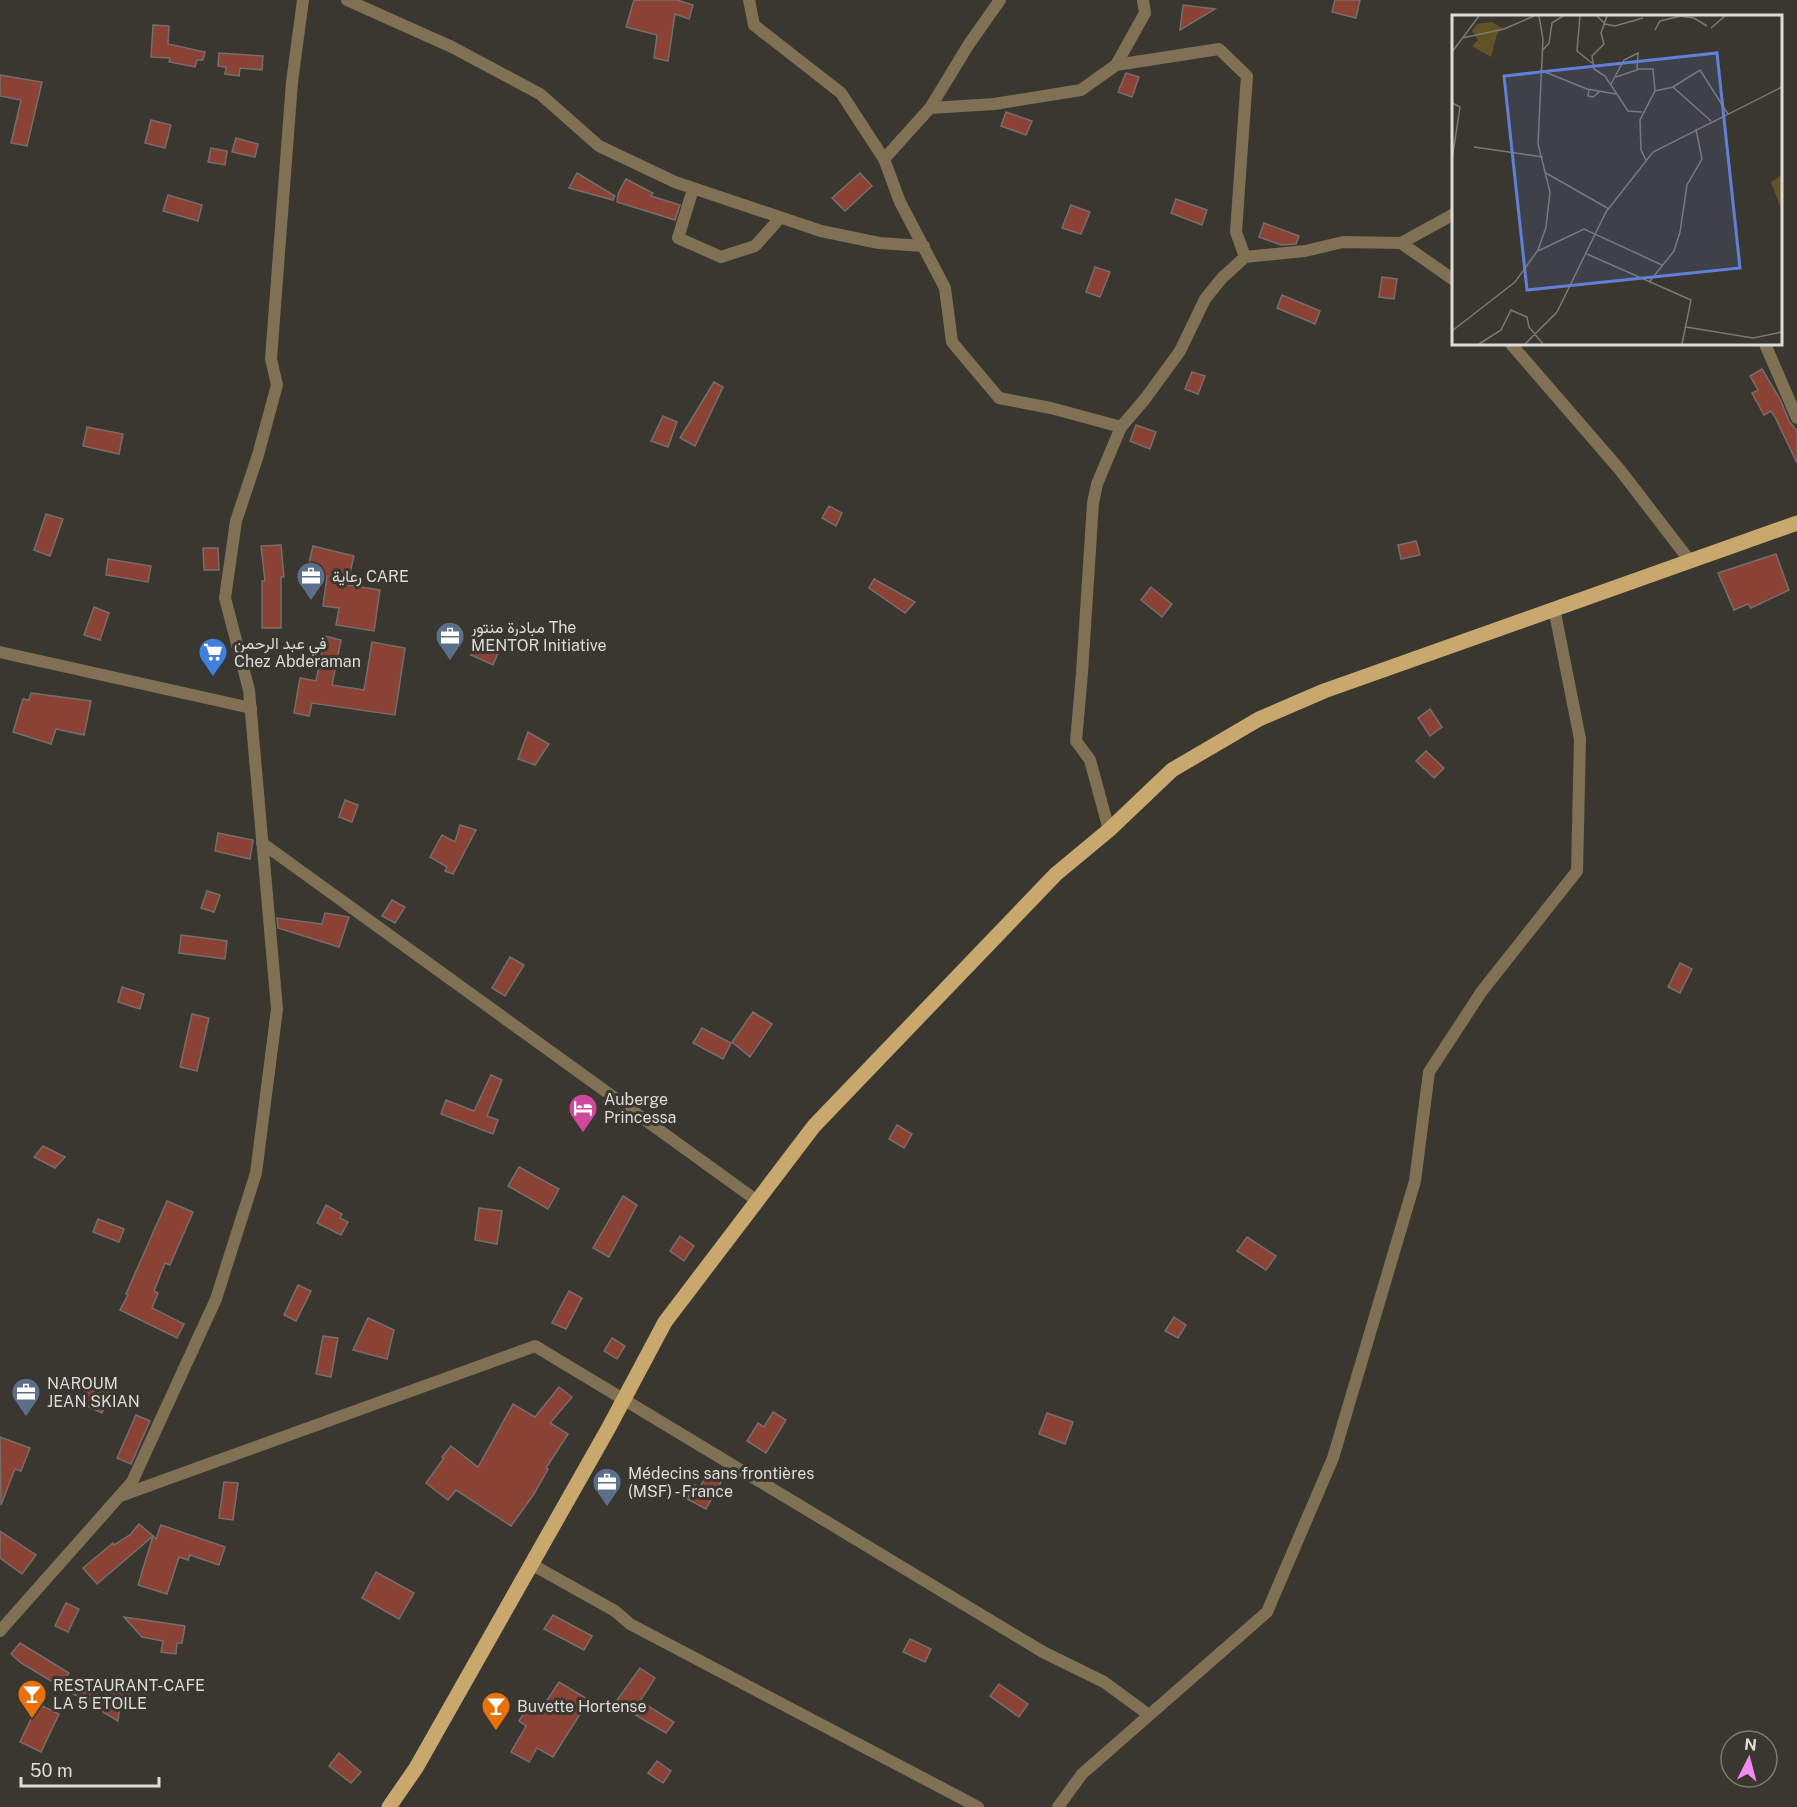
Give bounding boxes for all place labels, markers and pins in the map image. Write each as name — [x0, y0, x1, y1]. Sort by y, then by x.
office icon: رعاية CARE — [295, 560, 327, 602]
place label: رعاية CARE — [332, 567, 409, 587]
place label: مبادرة منتور The MENTOR Initiative — [470, 618, 607, 655]
office icon: مبادرة منتور The MENTOR Initiative — [434, 620, 466, 662]
place label: في عبد الرحمن Chez Abderaman — [234, 634, 361, 671]
supermarket icon: في عبد الرحمن Chez Abderaman — [197, 636, 229, 678]
place label: Auberge Princessa — [604, 1090, 676, 1127]
hotel icon: Auberge Princessa — [567, 1092, 599, 1134]
place label: NAROUM JEAN SKIAN — [47, 1374, 140, 1411]
office icon: NAROUM JEAN SKIAN — [10, 1376, 42, 1418]
place label: Médecins sans frontières (MSF) - France — [628, 1464, 814, 1501]
office icon: Médecins sans frontières (MSF) - France — [591, 1466, 623, 1508]
place label: RESTAURANT-CAFE LA 5 ETOILE — [53, 1676, 205, 1713]
bar icon: RESTAURANT-CAFE LA 5 ETOILE — [16, 1678, 48, 1720]
bar icon: Buvette Hortense — [480, 1690, 512, 1732]
place label: Buvette Hortense — [517, 1697, 647, 1716]

